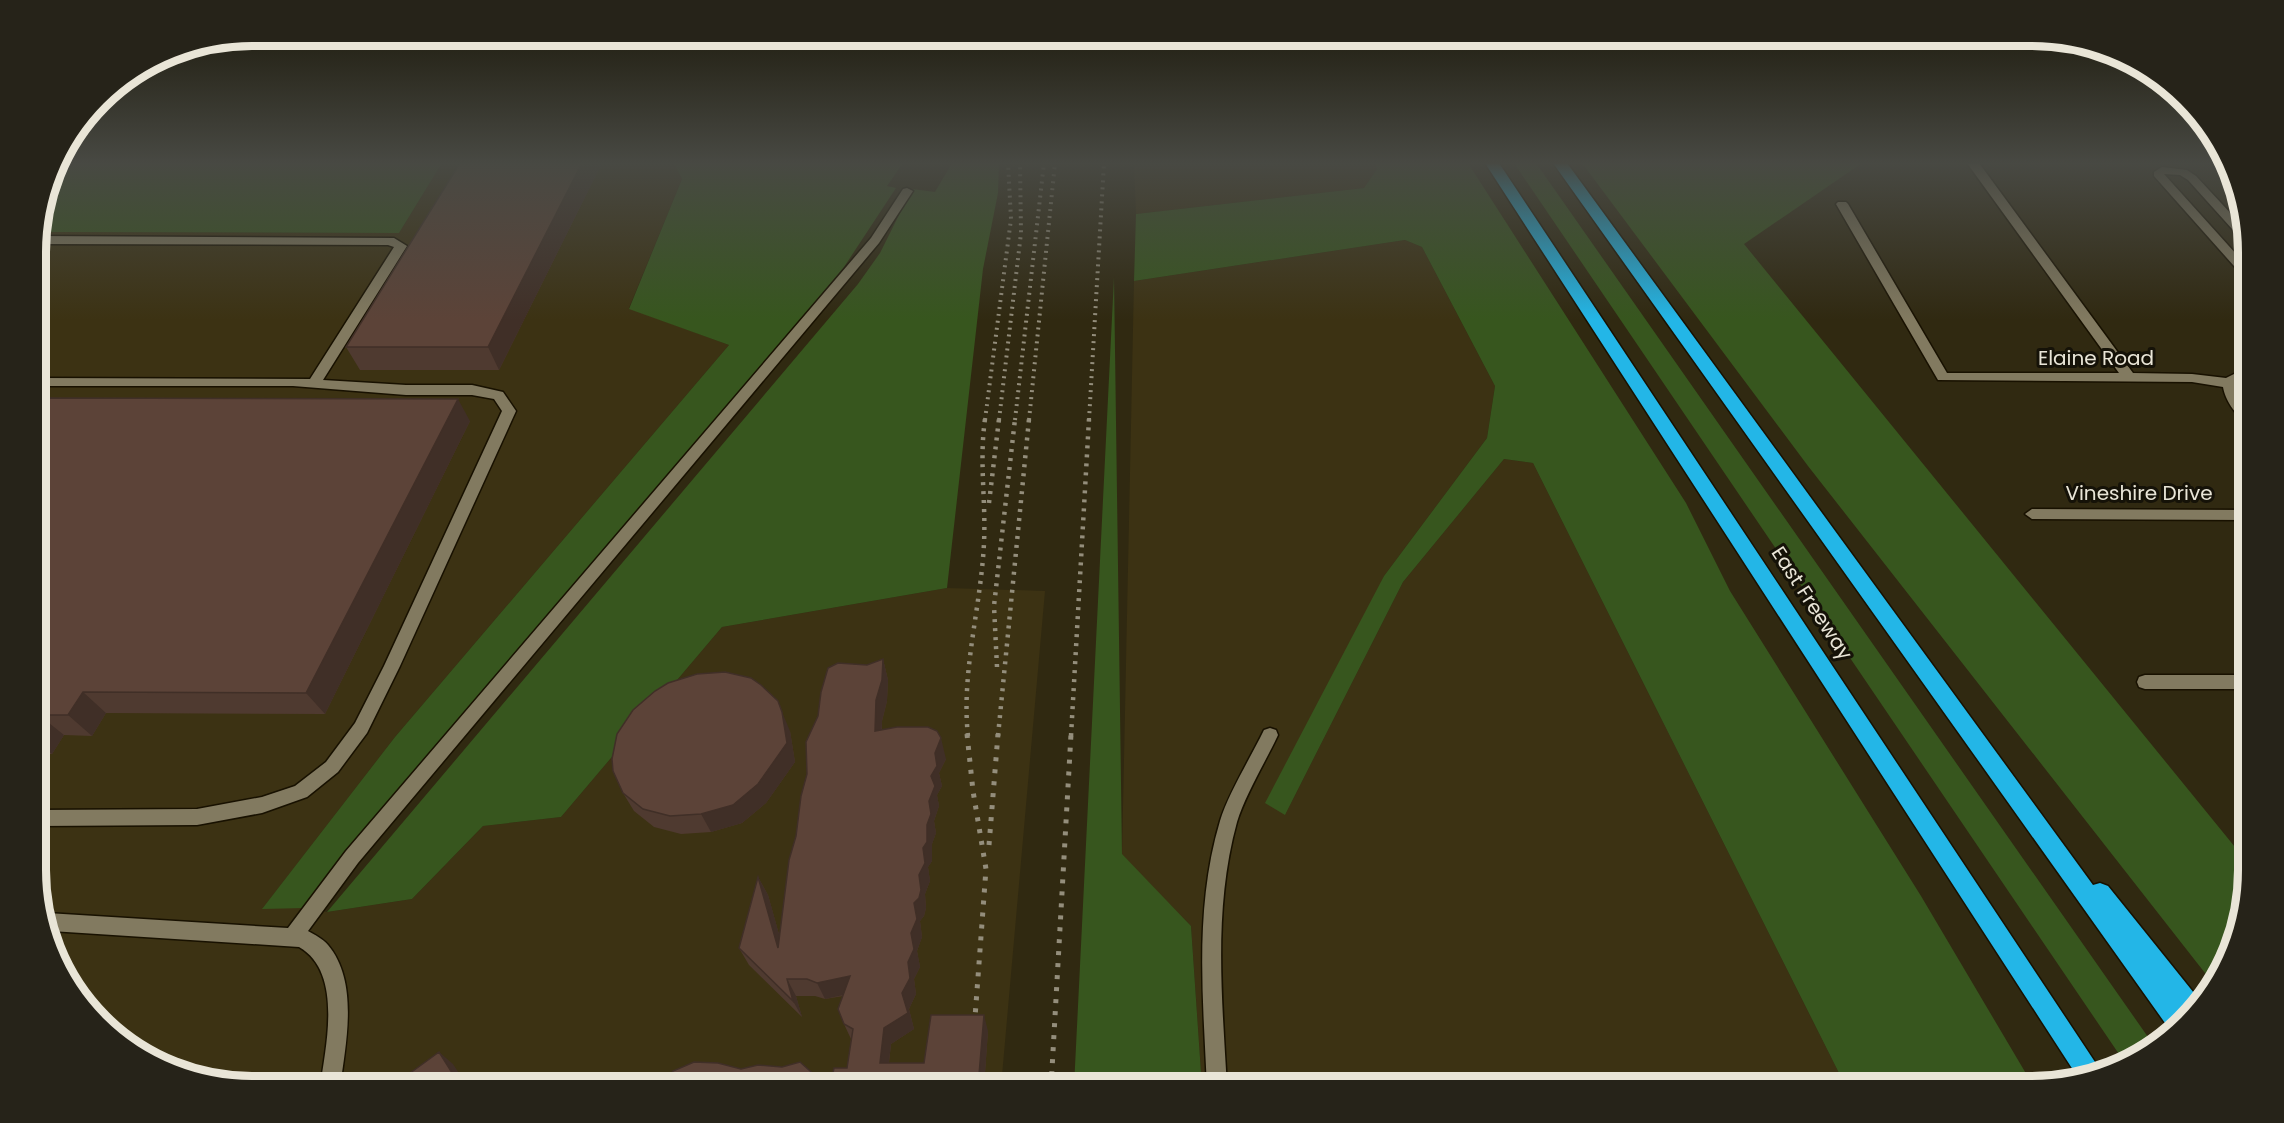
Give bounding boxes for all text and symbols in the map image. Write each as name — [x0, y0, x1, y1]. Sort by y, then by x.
street label: Elaine Road — [2038, 344, 2154, 372]
street label: Vineshire Drive — [2065, 479, 2213, 507]
street label: East Freeway — [1765, 541, 1859, 665]

